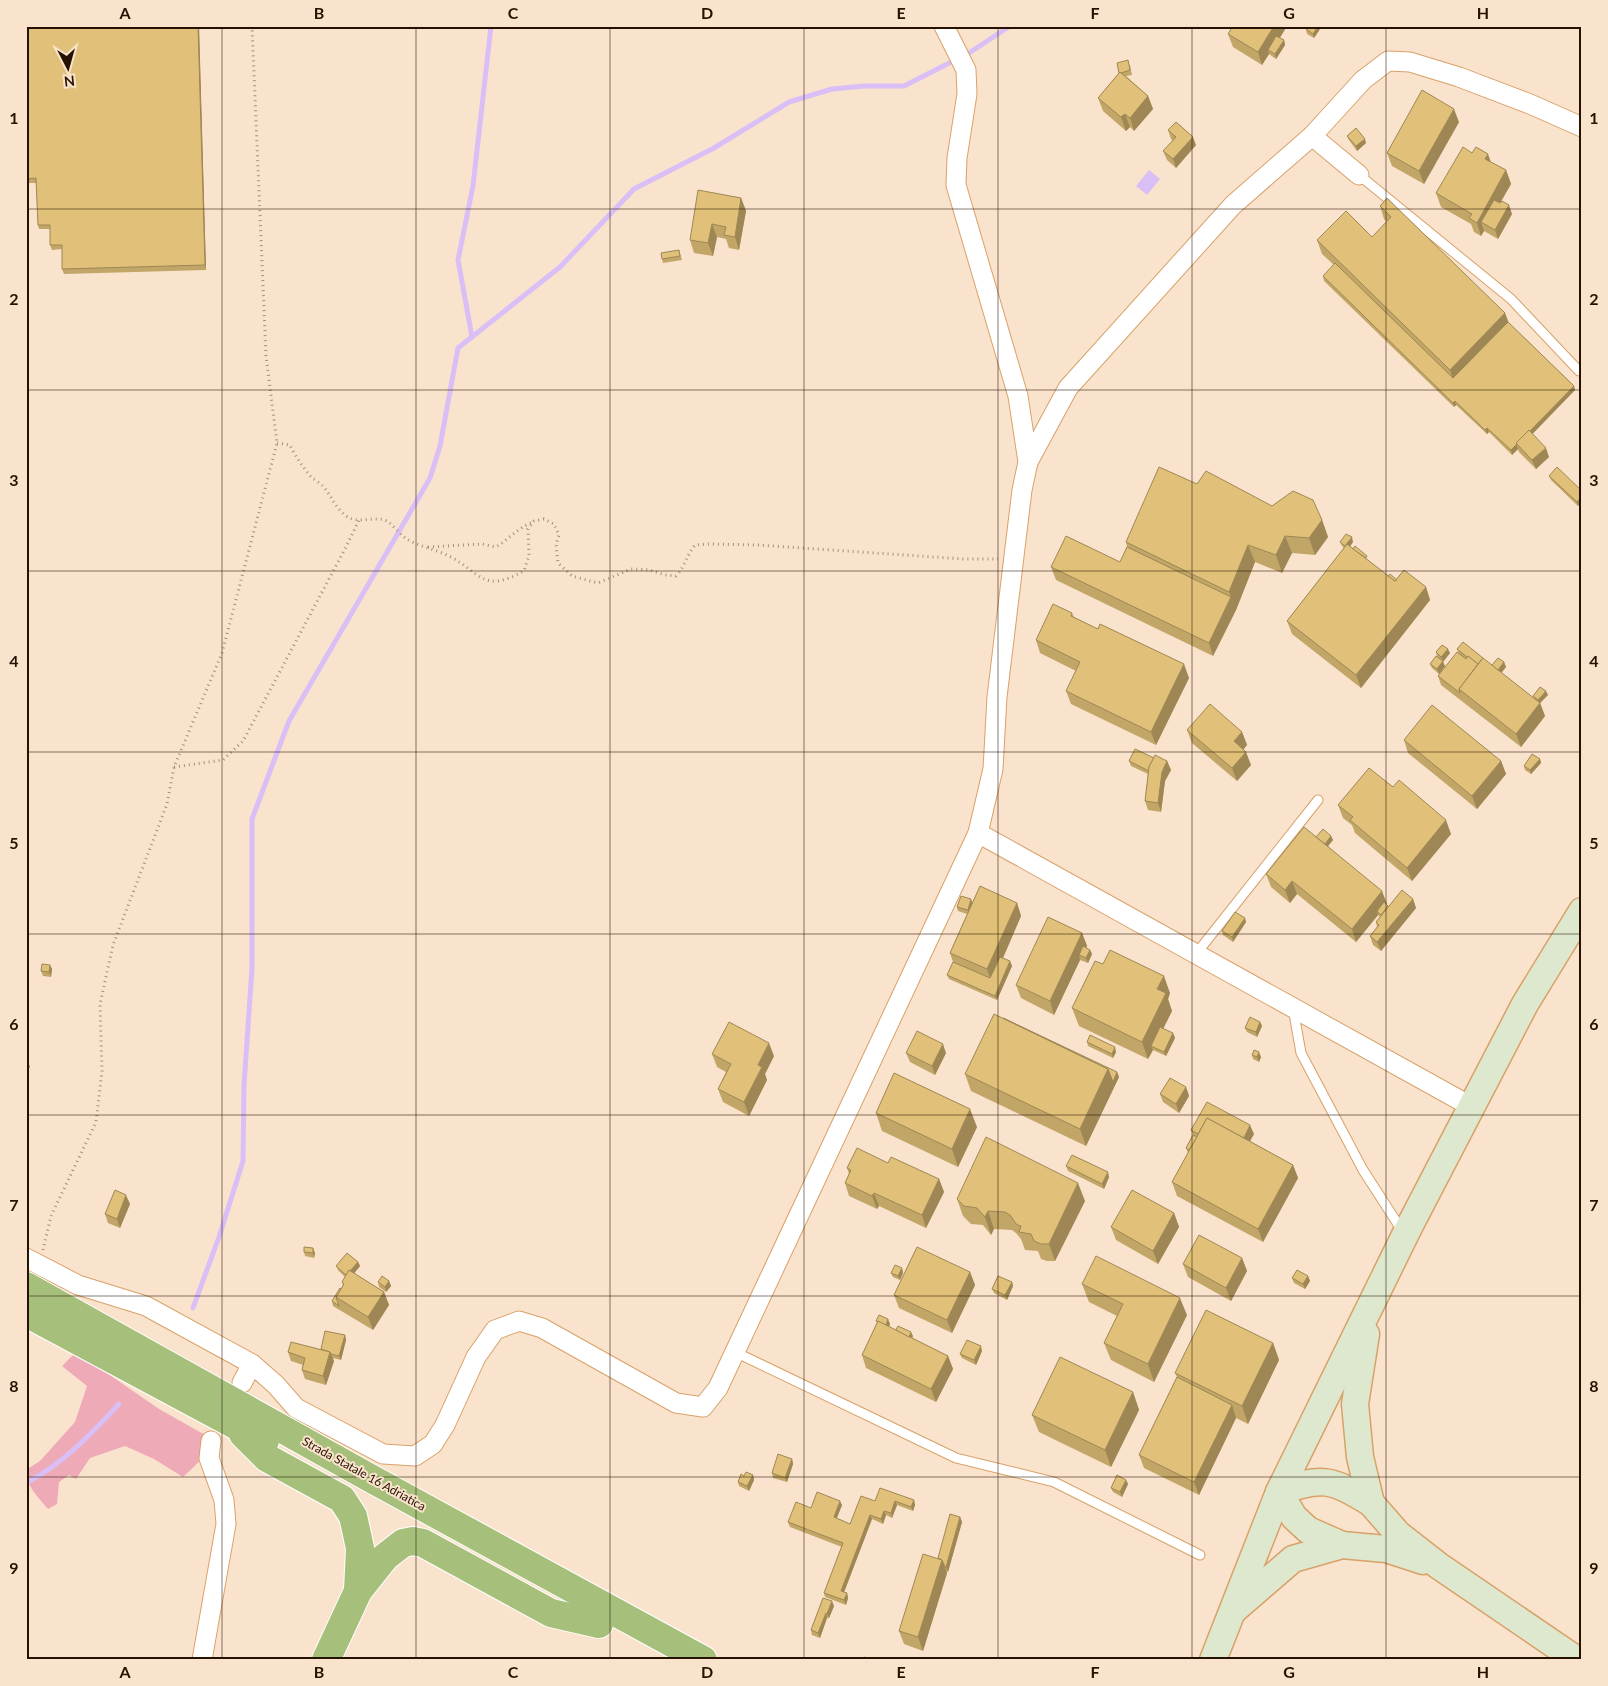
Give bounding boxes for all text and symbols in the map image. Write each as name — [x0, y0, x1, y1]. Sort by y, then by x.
text: A — [118, 3, 131, 22]
text: B — [314, 3, 324, 22]
text: C — [508, 3, 519, 22]
text: D — [701, 3, 713, 22]
text: E — [896, 3, 906, 22]
text: F — [1090, 3, 1100, 22]
text: G — [1283, 3, 1295, 22]
text: H — [1477, 3, 1489, 22]
north arrow — [42, 42, 92, 92]
text: N — [63, 72, 76, 90]
text: 1 — [9, 108, 19, 127]
text: 1 — [1589, 108, 1599, 127]
text: 2 — [9, 289, 19, 308]
text: 2 — [1589, 289, 1599, 308]
text: 3 — [9, 470, 19, 489]
text: 3 — [1589, 470, 1599, 489]
text: 4 — [9, 651, 19, 670]
text: 4 — [1589, 651, 1599, 670]
text: 5 — [9, 833, 19, 852]
text: 5 — [1589, 833, 1599, 852]
text: 6 — [9, 1014, 19, 1033]
text: 6 — [1589, 1014, 1599, 1033]
text: 7 — [9, 1195, 19, 1214]
text: 7 — [1589, 1195, 1599, 1214]
text: 8 — [9, 1376, 19, 1395]
text: 8 — [1589, 1376, 1599, 1395]
street label: Strada Statale 16 Adriatica — [300, 1433, 429, 1514]
text: 9 — [9, 1558, 19, 1577]
text: 9 — [1589, 1558, 1599, 1577]
text: A — [118, 1662, 131, 1681]
text: B — [314, 1662, 324, 1681]
text: C — [508, 1662, 519, 1681]
text: D — [701, 1662, 713, 1681]
text: E — [896, 1662, 906, 1681]
text: F — [1090, 1662, 1100, 1681]
text: G — [1283, 1662, 1295, 1681]
text: H — [1477, 1662, 1489, 1681]

